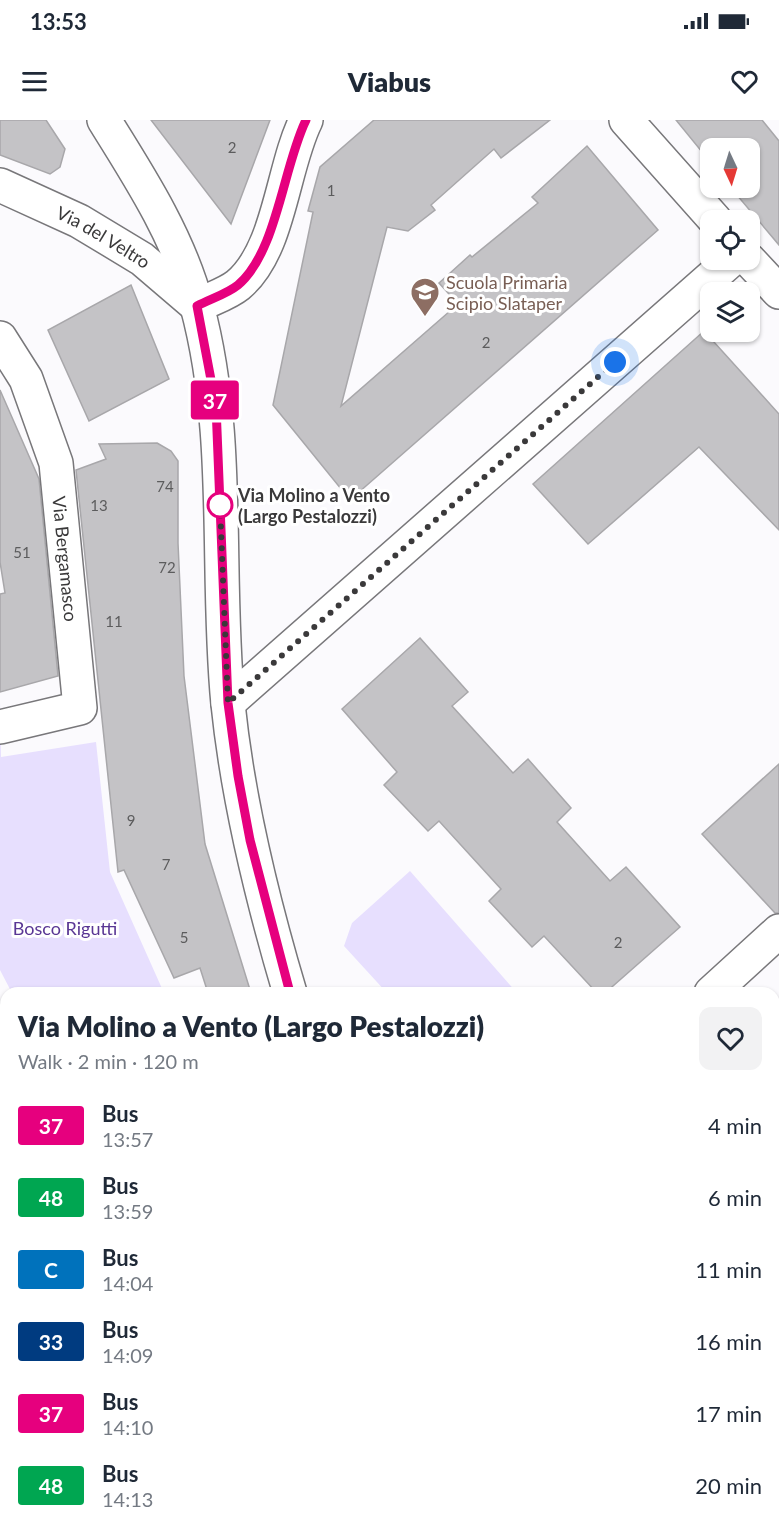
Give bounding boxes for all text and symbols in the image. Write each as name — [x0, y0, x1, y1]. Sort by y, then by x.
text: 13:53 — [30, 8, 87, 35]
icon: menu — [18, 65, 51, 98]
text: Viabus — [348, 65, 431, 98]
icon: heart — [728, 65, 761, 98]
house number: 2 — [228, 138, 236, 156]
north arrow — [700, 138, 760, 198]
map controls — [700, 138, 760, 342]
house number: 1 — [327, 181, 335, 199]
street label: Via del Veltro — [53, 201, 155, 273]
button: locate — [700, 210, 760, 270]
place label: Scuola Primaria Scipio Slataper — [446, 271, 567, 314]
school or university icon: Scuola Primaria Scipio Slataper — [409, 276, 441, 318]
button: layers — [700, 282, 760, 342]
house number: 2 — [482, 333, 490, 351]
your location — [600, 347, 630, 377]
line badge: 37 — [188, 380, 242, 420]
text: 37 — [203, 388, 227, 413]
house number: 74 — [156, 477, 174, 495]
place label: Via Molino a Vento (Largo Pestalozzi) — [237, 484, 390, 527]
marker: Via Molino a Vento (Largo Pestalozzi) — [207, 492, 233, 518]
street label: Via Bergamasco — [48, 495, 82, 623]
house number: 13 — [90, 496, 108, 514]
house number: 51 — [13, 543, 31, 561]
house number: 72 — [158, 558, 176, 576]
house number: 11 — [105, 612, 123, 630]
house number: 9 — [127, 811, 135, 829]
house number: 7 — [162, 855, 171, 873]
park label: Bosco Rigutti — [13, 917, 117, 939]
house number: 5 — [180, 928, 188, 946]
house number: 2 — [614, 933, 622, 951]
button: heart — [699, 1007, 762, 1070]
text: Via Molino a Vento (Largo Pestalozzi) — [18, 1009, 484, 1043]
text: Walk · 2 min · 120 m — [18, 1049, 199, 1073]
text: Bus — [102, 1100, 138, 1127]
text: 4 min — [708, 1112, 762, 1139]
text: 37 — [39, 1113, 63, 1138]
text: 13:57 — [102, 1127, 153, 1151]
text: Bus — [102, 1172, 138, 1199]
text: 6 min — [708, 1184, 762, 1211]
text: 48 — [39, 1185, 63, 1210]
text: 13:59 — [102, 1199, 153, 1223]
text: Bus — [102, 1244, 138, 1271]
text: 11 min — [695, 1256, 762, 1283]
text: C — [44, 1257, 58, 1282]
text: 14:04 — [102, 1271, 153, 1295]
text: Bus — [102, 1316, 138, 1343]
text: 16 min — [695, 1328, 762, 1355]
text: 33 — [39, 1329, 63, 1354]
text: 14:09 — [102, 1343, 153, 1367]
text: Bus — [102, 1388, 138, 1415]
text: 17 min — [695, 1400, 762, 1427]
text: 37 — [39, 1401, 63, 1426]
text: 14:10 — [102, 1415, 153, 1439]
text: Bus — [102, 1460, 138, 1487]
text: 20 min — [695, 1472, 762, 1499]
text: 48 — [39, 1473, 63, 1498]
text: 14:13 — [102, 1487, 153, 1511]

